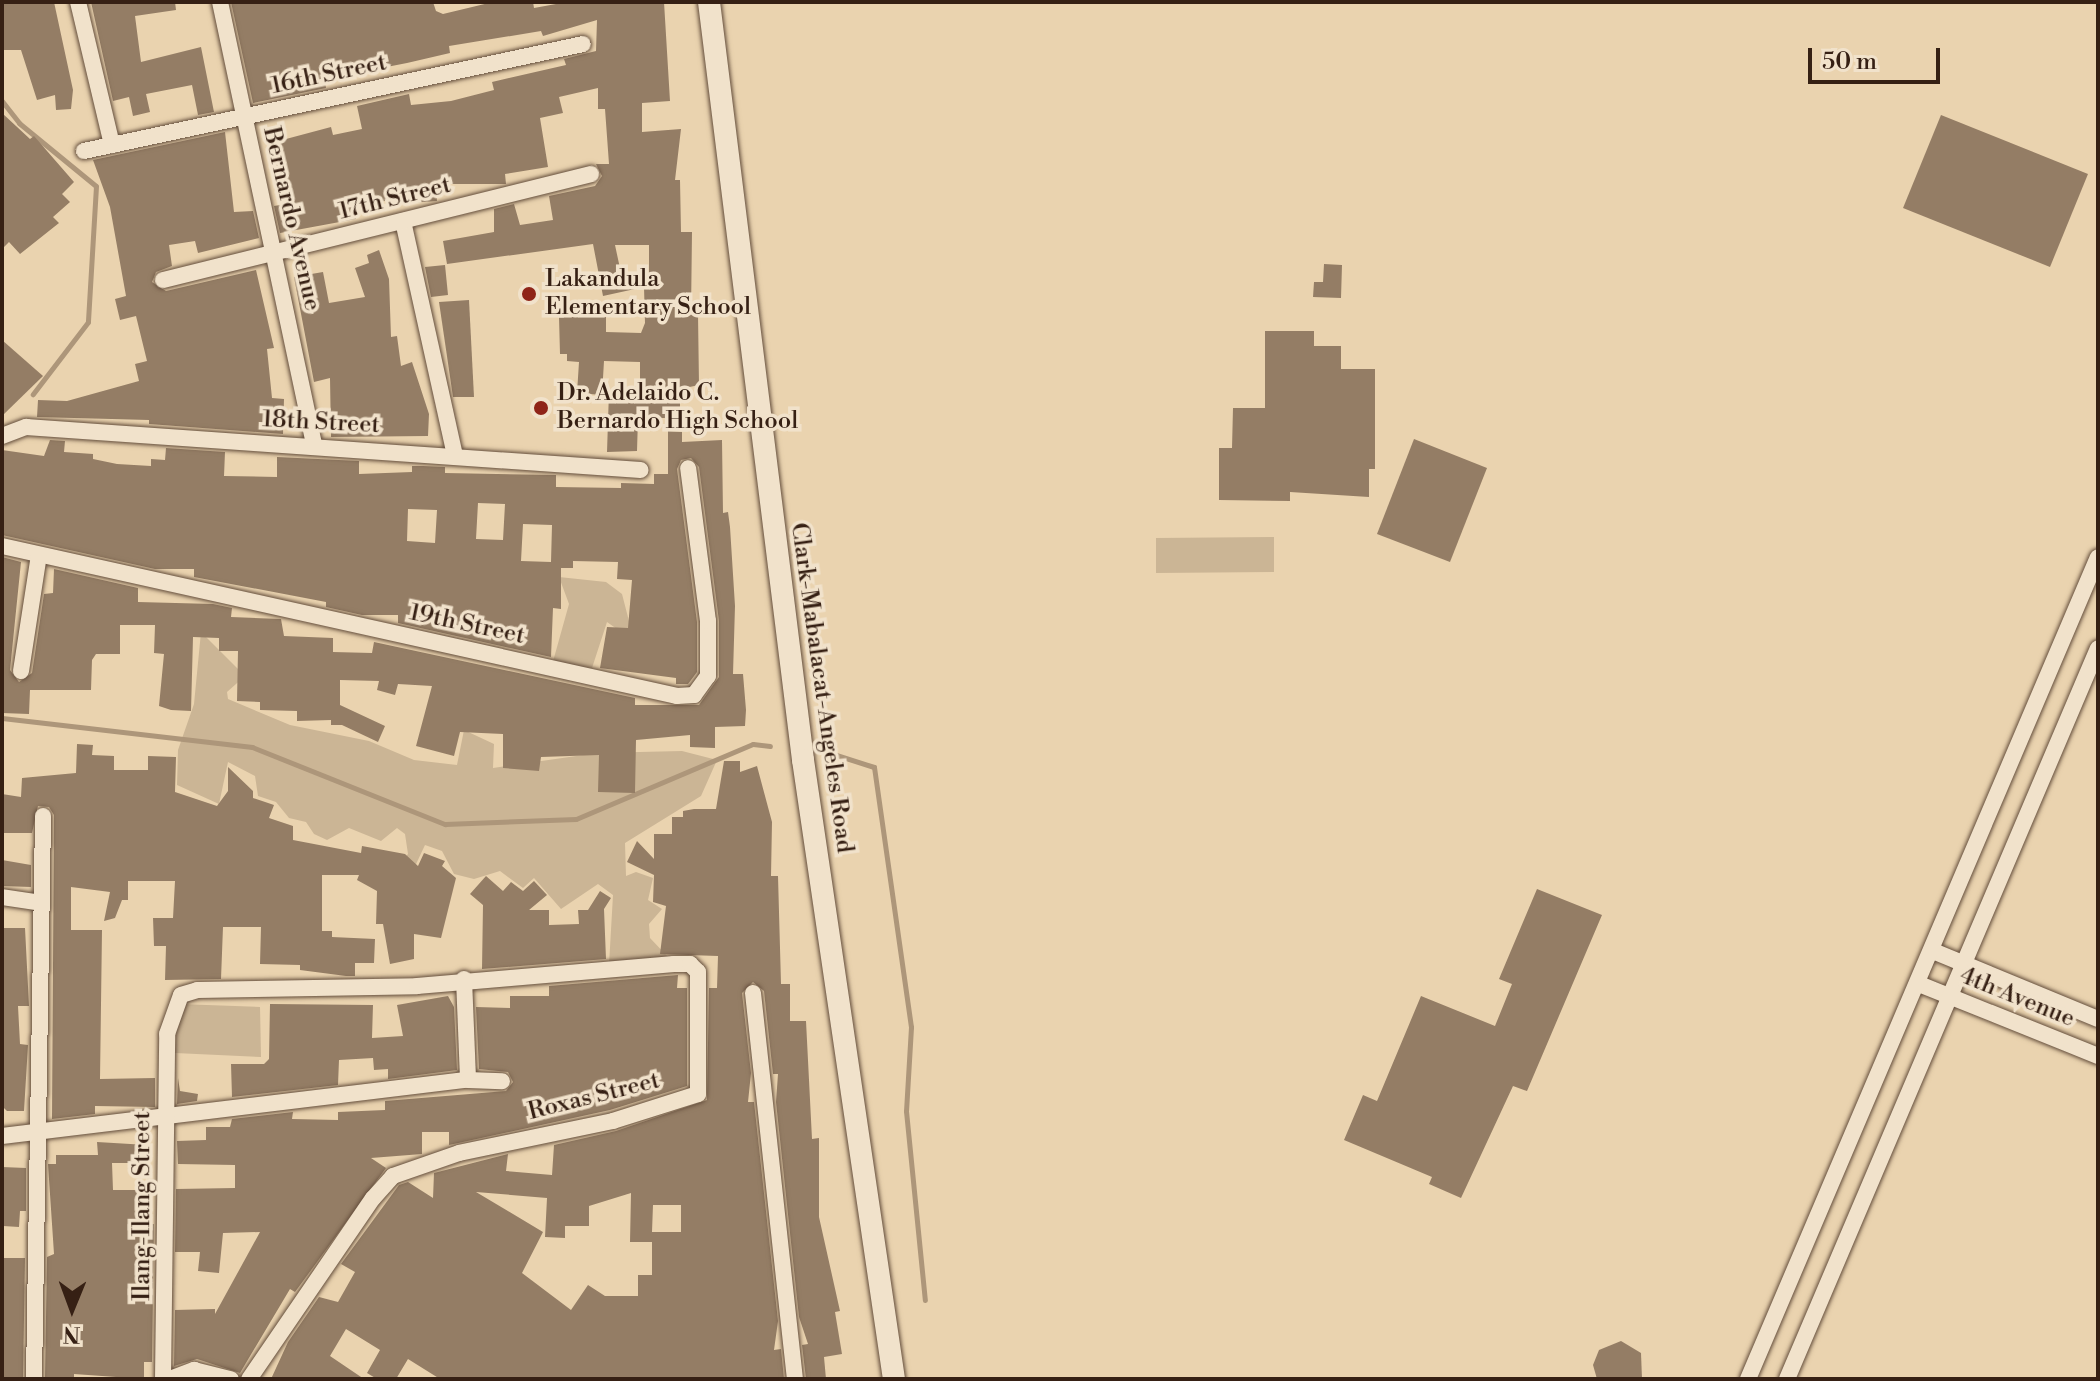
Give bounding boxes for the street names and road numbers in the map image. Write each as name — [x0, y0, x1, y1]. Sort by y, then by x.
street label: 16th Street — [269, 49, 389, 101]
street label: Bernardo Avenue — [256, 124, 326, 314]
street label: 17th Street — [336, 171, 454, 227]
street label: 18th Street — [261, 406, 381, 440]
street label: Clark-Mabalacat-Angeles Road — [784, 521, 858, 855]
street label: 19th Street — [407, 599, 527, 651]
street label: 4th Avenue — [1955, 962, 2079, 1034]
street label: Roxas Street — [525, 1067, 663, 1127]
street label: Ilang-Ilang Street — [129, 1111, 157, 1301]

